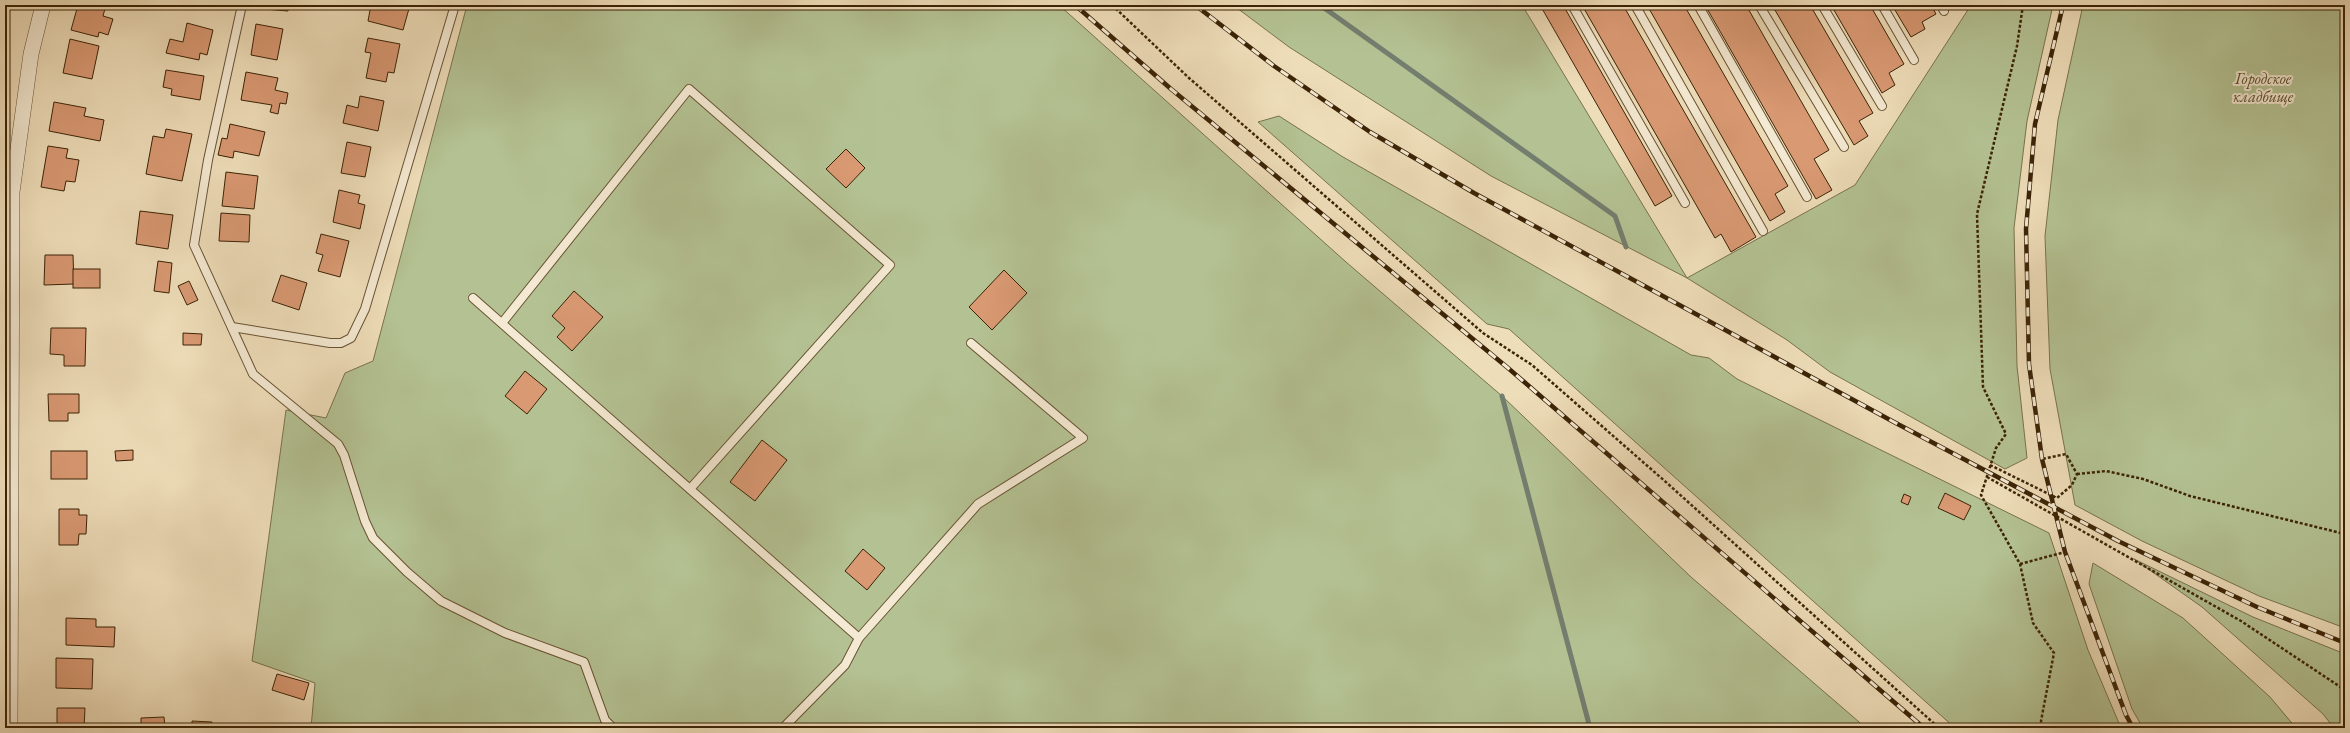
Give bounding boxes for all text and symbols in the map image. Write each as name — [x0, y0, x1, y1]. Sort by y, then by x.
park label: Городское кладбище — [2233, 68, 2294, 107]

